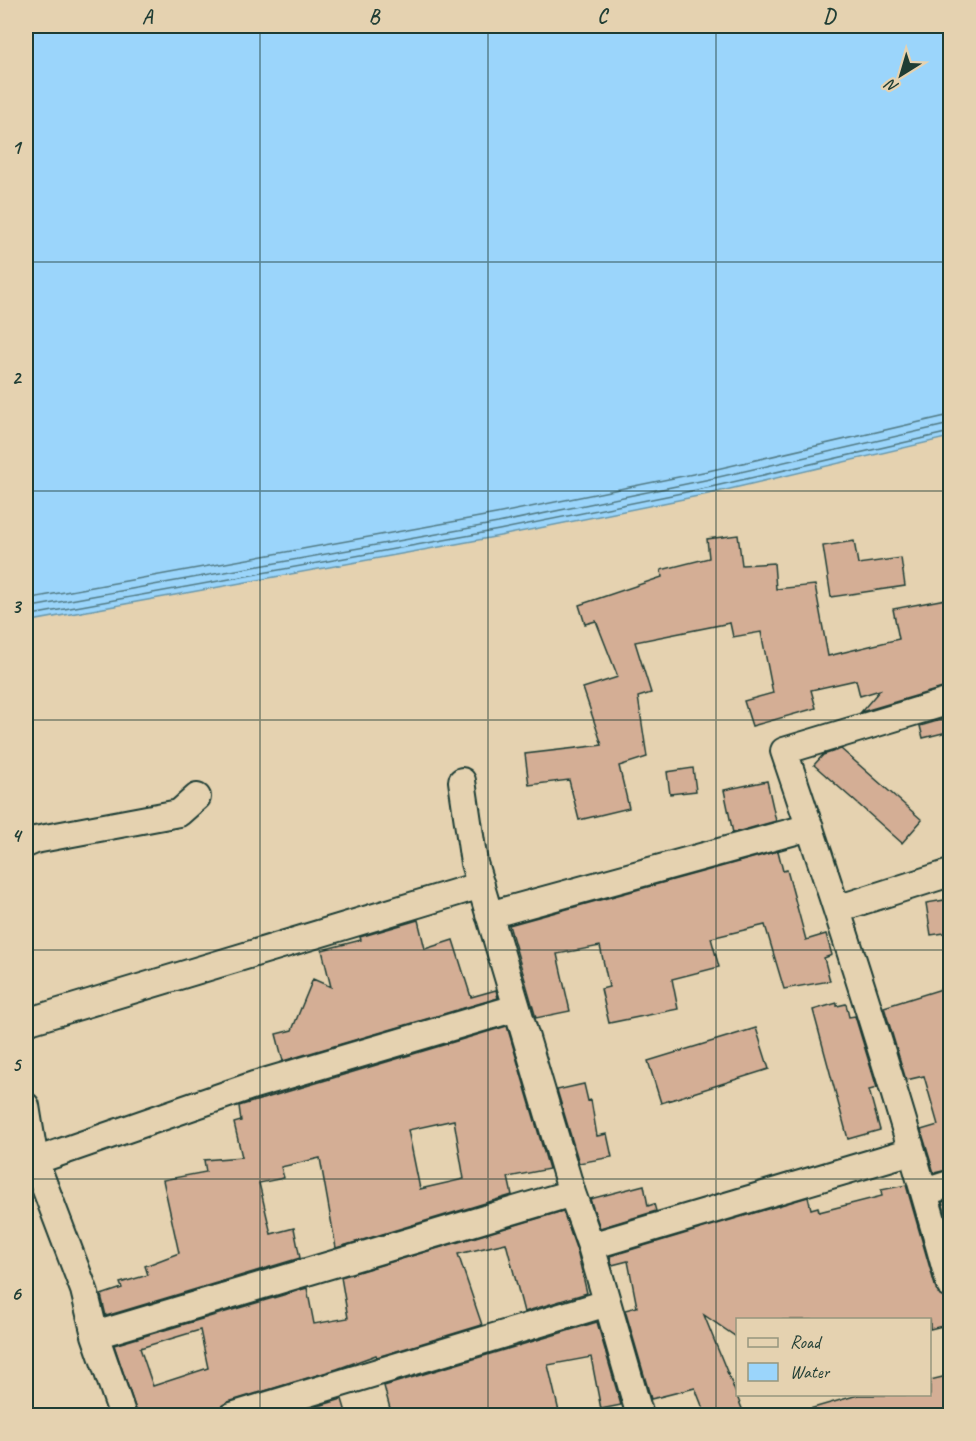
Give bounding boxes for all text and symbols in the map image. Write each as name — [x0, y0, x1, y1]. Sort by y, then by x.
text: A — [142, 4, 154, 29]
text: B — [369, 4, 381, 29]
text: C — [597, 4, 609, 29]
text: D — [823, 4, 837, 29]
north arrow — [871, 45, 931, 105]
text: N — [880, 73, 903, 97]
text: 1 — [12, 135, 23, 160]
text: 2 — [12, 365, 23, 390]
text: 3 — [12, 594, 23, 619]
text: 4 — [12, 823, 24, 848]
text: 5 — [12, 1052, 23, 1077]
text: 6 — [11, 1281, 22, 1306]
legend — [736, 1318, 931, 1396]
text: Road — [790, 1331, 823, 1353]
text: Water — [790, 1361, 831, 1383]

